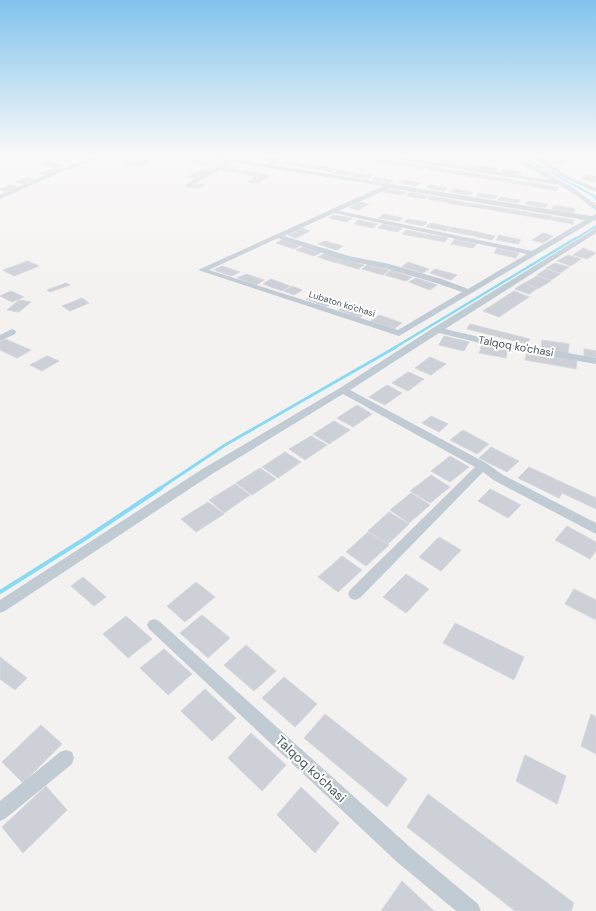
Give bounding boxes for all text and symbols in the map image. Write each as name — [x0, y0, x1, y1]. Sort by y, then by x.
street label: Lubaton ko'chasi — [307, 288, 377, 320]
street label: Talqoq ko'chasi — [477, 332, 555, 360]
street label: Talqoq ko'chasi — [272, 732, 350, 806]

